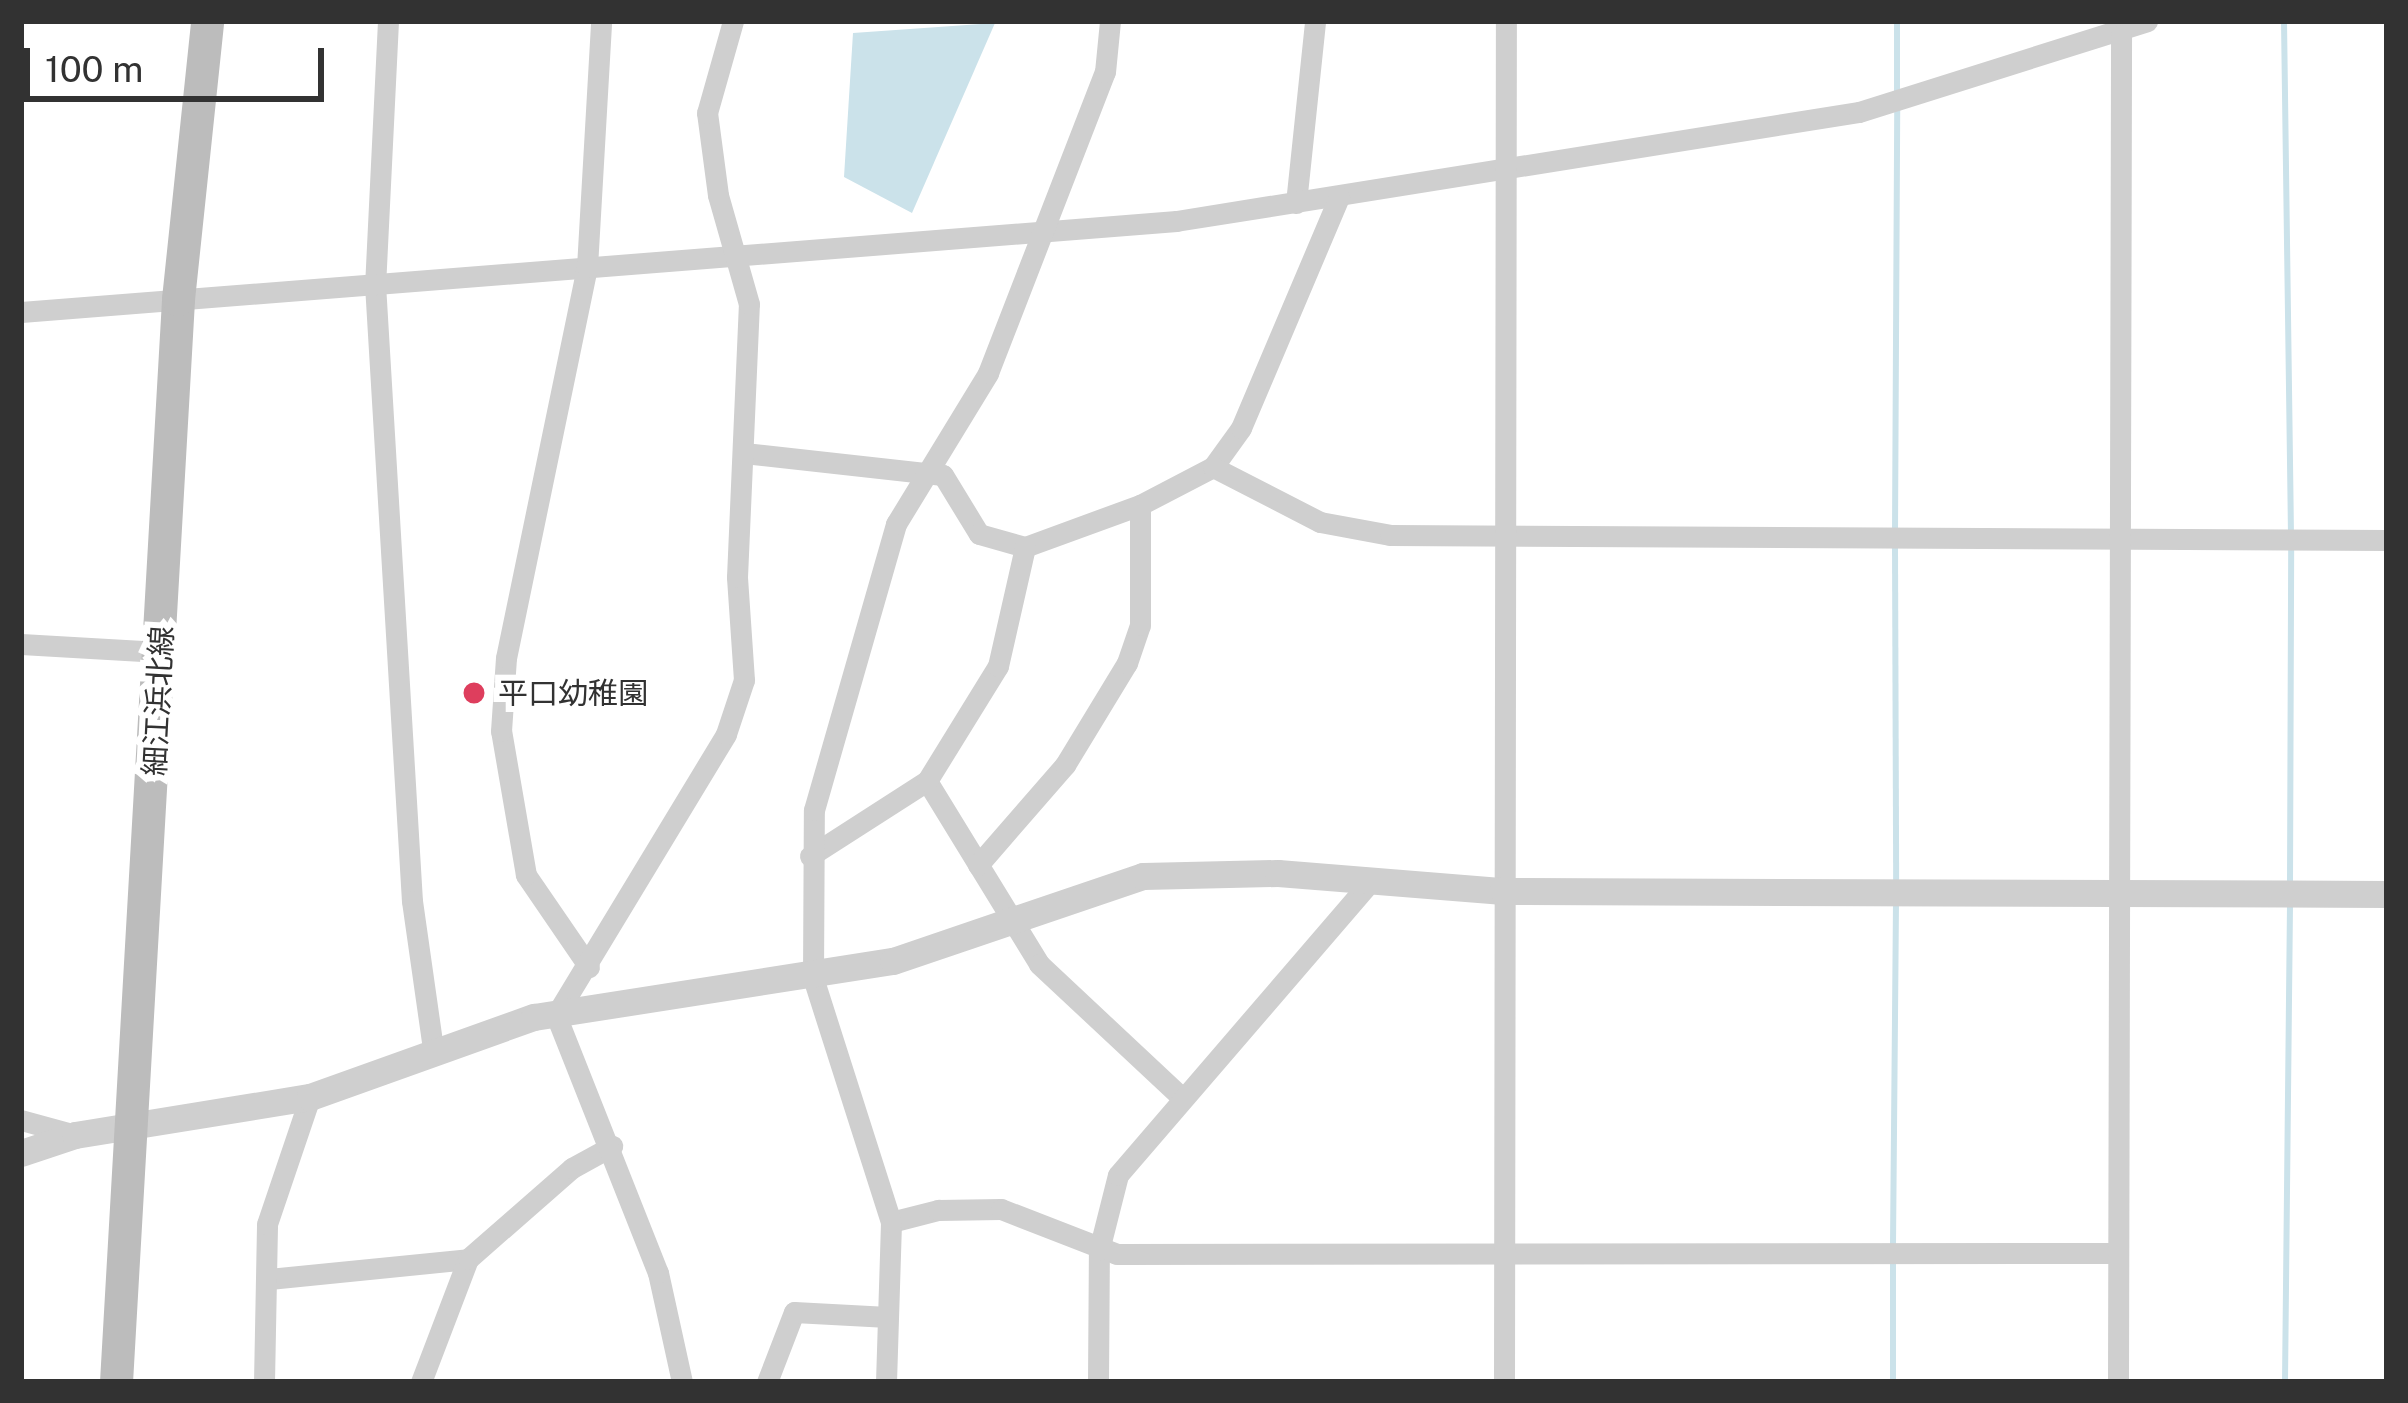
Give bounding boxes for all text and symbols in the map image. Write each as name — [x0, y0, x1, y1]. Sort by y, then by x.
scale bar — [30, 24, 330, 98]
text: 100 m — [45, 48, 143, 90]
street label: 細江浜北線 — [136, 625, 180, 777]
place label: 平口幼稚園 — [498, 675, 648, 711]
marker: 平口幼稚園 — [461, 680, 487, 706]

